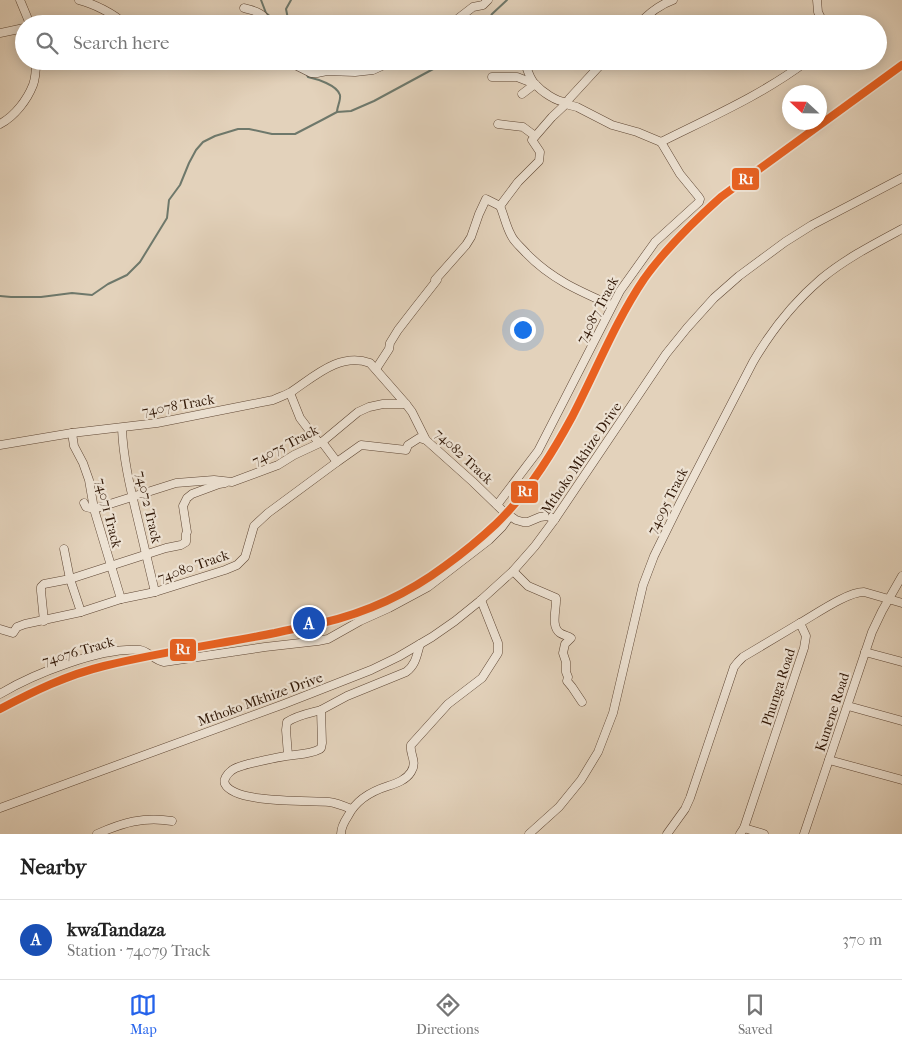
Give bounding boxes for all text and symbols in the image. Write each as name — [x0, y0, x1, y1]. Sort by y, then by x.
search box — [15, 15, 887, 70]
icon: search — [33, 29, 61, 57]
text: Search here — [73, 32, 169, 54]
north arrow — [782, 85, 827, 130]
line badge: R1 — [731, 167, 760, 191]
text: R1 — [738, 171, 754, 188]
street label: 74087 Track — [573, 273, 623, 347]
your location — [510, 317, 536, 343]
street label: 74078 Track — [140, 391, 216, 420]
street label: Mthoko Mkhize Drive — [538, 399, 625, 518]
street label: 74075 Track — [249, 421, 322, 469]
street label: 74082 Track — [431, 425, 497, 488]
street label: 74095 Track — [643, 464, 692, 538]
street label: 74072 Track — [132, 469, 165, 546]
street label: 74071 Track — [92, 476, 126, 551]
line badge: R1 — [510, 480, 539, 504]
text: R1 — [517, 483, 533, 500]
street label: 74080 Track — [155, 546, 232, 587]
pin: A — [293, 604, 325, 642]
street label: 74076 Track — [40, 633, 117, 670]
line badge: R1 — [169, 638, 197, 662]
text: R1 — [175, 641, 191, 658]
street label: Phunga Road — [758, 646, 799, 728]
street label: Mthoko Mkhize Drive — [195, 669, 325, 730]
street label: Kunene Road — [812, 670, 853, 754]
text: Nearby — [20, 855, 86, 879]
text: kwaTandaza — [67, 919, 165, 941]
text: A — [31, 930, 41, 949]
text: 370 m — [842, 930, 882, 949]
text: Station · 74079 Track — [67, 941, 210, 960]
tab: Map — [129, 991, 157, 1038]
tab: Directions — [416, 991, 479, 1038]
tab: Saved — [738, 991, 773, 1038]

